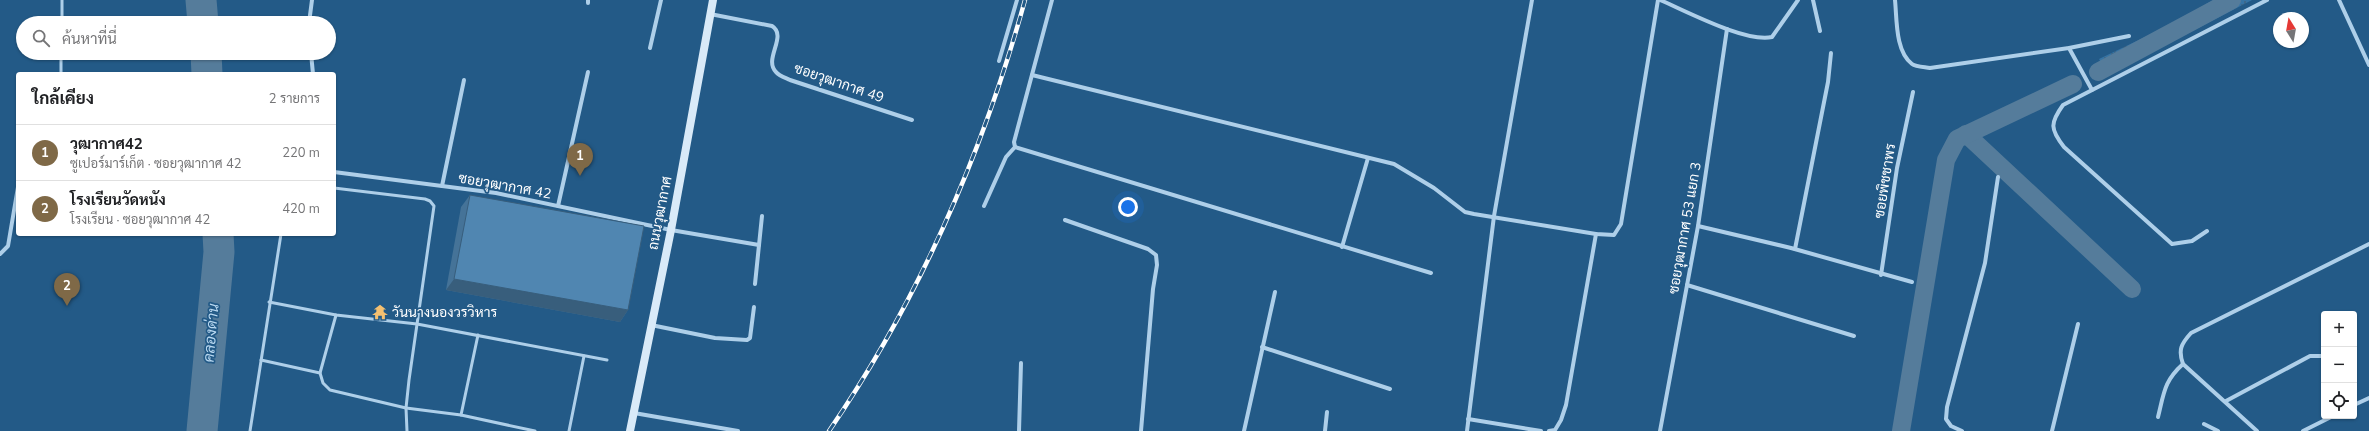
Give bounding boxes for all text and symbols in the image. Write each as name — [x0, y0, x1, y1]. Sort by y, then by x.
north arrow — [2273, 12, 2309, 48]
search box — [16, 16, 336, 60]
icon: search — [30, 27, 52, 49]
text: ค้นหาที่นี่ — [62, 29, 117, 49]
street label: ซอยวุฒากาศ 49 — [791, 59, 887, 107]
text: ใกล้เคียง — [32, 87, 94, 110]
text: 2 รายการ — [269, 90, 320, 108]
text: วุฒากาศ42 — [70, 134, 143, 154]
street label: ซอยพิชชาพร — [1870, 142, 1900, 220]
pin: 1 — [567, 143, 593, 176]
text: 1 — [41, 144, 49, 162]
text: 220 m — [282, 144, 320, 162]
text: ซูเปอร์มาร์เก็ต · ซอยวุฒากาศ 42 — [70, 155, 242, 173]
street label: ซอยวุฒากาศ 53 แยก 3 — [1664, 160, 1706, 296]
street label: ซอยวุฒากาศ 42 — [457, 168, 553, 204]
street label: ถนนวุฒากาศ — [644, 174, 676, 252]
text: โรงเรียนวัดหนัง — [70, 190, 166, 210]
your location — [1118, 197, 1138, 217]
text: 2 — [41, 200, 49, 218]
text: 420 m — [282, 200, 320, 218]
text: โรงเรียน · ซอยวุฒากาศ 42 — [70, 211, 210, 229]
pin: 2 — [54, 273, 80, 306]
water label: คลองด่าน — [198, 302, 224, 363]
temple icon: วันนางนองวรวิหาร — [371, 303, 389, 321]
place label: วันนางนองวรวิหาร — [392, 303, 497, 322]
map controls — [2321, 311, 2357, 419]
button: + — [2321, 311, 2357, 347]
button: − — [2321, 347, 2357, 383]
button: locate — [2321, 383, 2357, 419]

